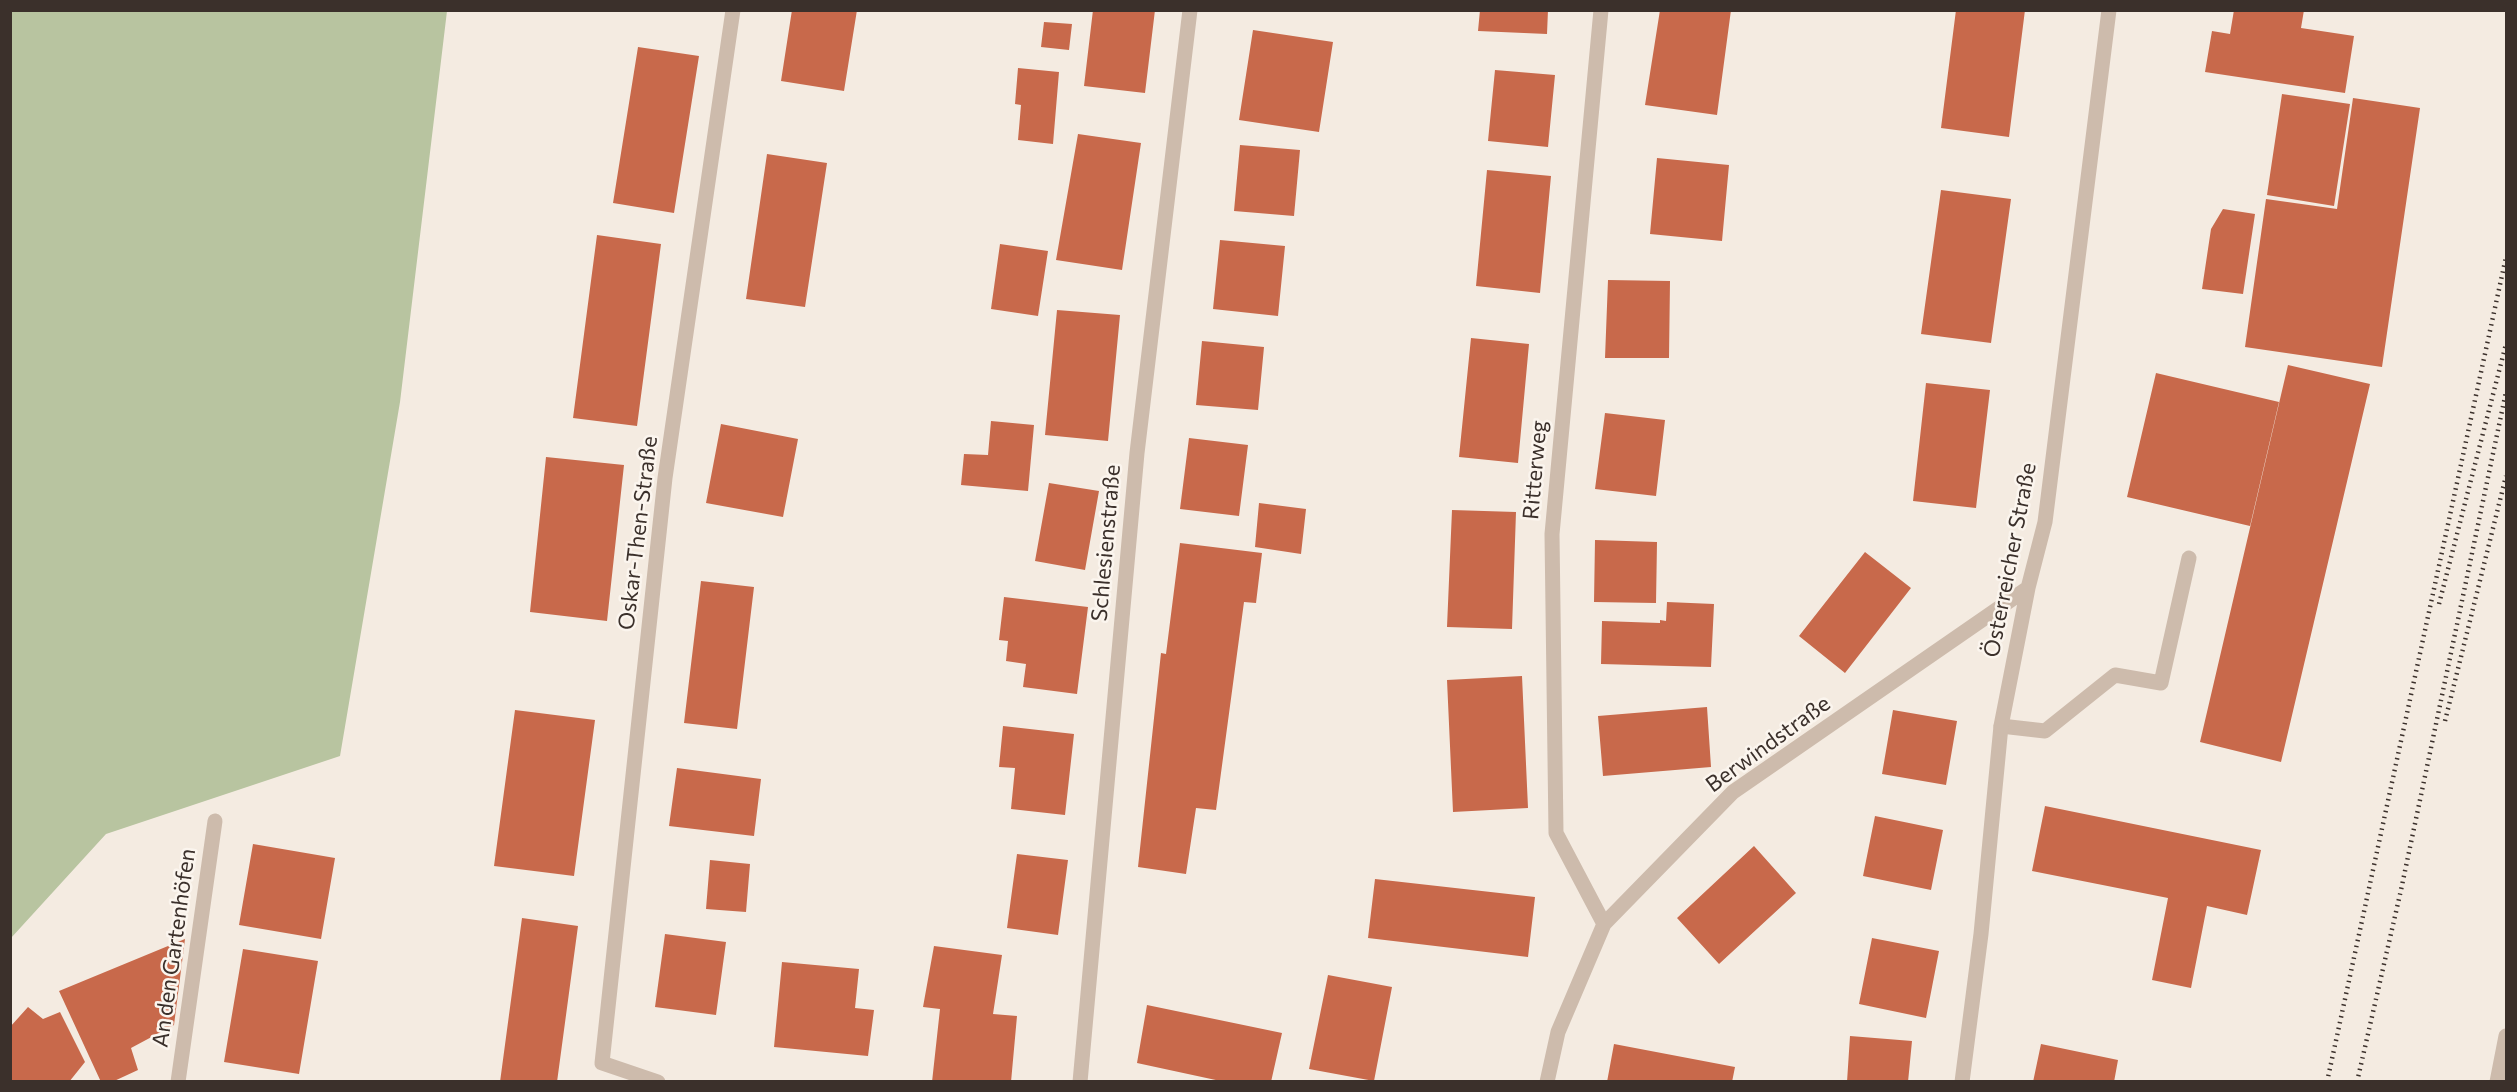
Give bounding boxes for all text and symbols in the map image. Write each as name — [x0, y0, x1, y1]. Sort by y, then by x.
street label: Ritterweg — [1518, 419, 1552, 521]
street label: Oskar-Then-Straße — [613, 435, 663, 631]
street label: Österreicher Straße — [1978, 460, 2042, 660]
street label: Schlesienstraße — [1086, 463, 1126, 623]
street label: Berwindstraße — [1701, 690, 1835, 798]
street label: An den Gartenhöfen — [147, 847, 201, 1049]

